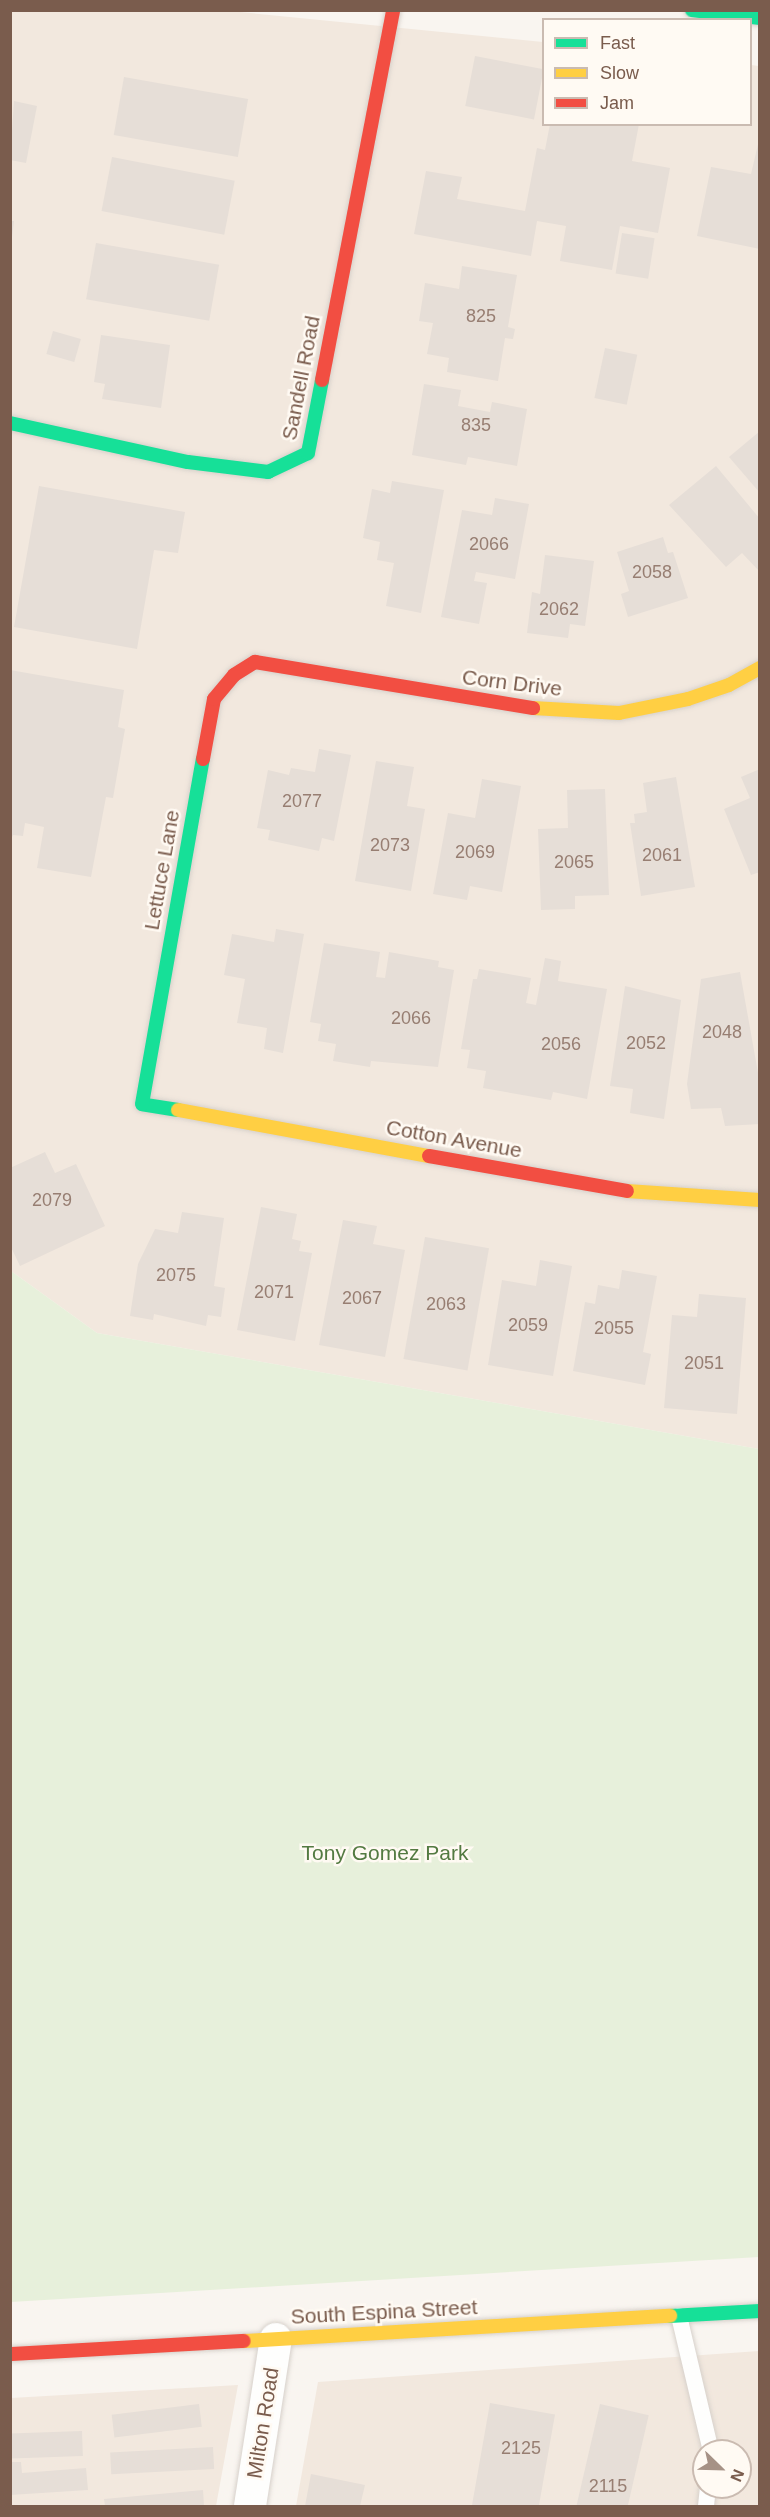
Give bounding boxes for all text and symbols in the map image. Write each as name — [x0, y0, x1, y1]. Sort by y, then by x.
legend — [542, 18, 752, 126]
text: Fast — [600, 33, 635, 53]
text: Slow — [600, 63, 639, 83]
text: Jam — [600, 93, 634, 113]
house number: 825 — [466, 305, 496, 327]
street label: Sandell Road — [277, 314, 325, 442]
house number: 835 — [461, 414, 491, 436]
house number: 2066 — [469, 533, 509, 555]
house number: 2058 — [632, 561, 672, 583]
house number: 2062 — [539, 598, 579, 620]
street label: Corn Drive — [461, 664, 563, 702]
house number: 2077 — [282, 790, 322, 812]
street label: Lettuce Lane — [139, 808, 185, 932]
house number: 2073 — [370, 834, 410, 856]
house number: 2069 — [455, 841, 495, 863]
house number: 2061 — [642, 844, 682, 866]
house number: 2065 — [554, 851, 594, 873]
house number: 2066 — [391, 1007, 431, 1029]
house number: 2048 — [702, 1021, 742, 1043]
house number: 2052 — [626, 1032, 666, 1054]
house number: 2056 — [541, 1033, 581, 1055]
street label: Cotton Avenue — [384, 1115, 524, 1163]
house number: 2079 — [32, 1189, 72, 1211]
house number: 2075 — [156, 1264, 196, 1286]
house number: 2071 — [254, 1281, 294, 1303]
house number: 2067 — [342, 1287, 382, 1309]
house number: 2063 — [426, 1293, 466, 1315]
house number: 2059 — [508, 1314, 548, 1336]
house number: 2055 — [594, 1317, 634, 1339]
house number: 2051 — [684, 1352, 724, 1374]
park label: Tony Gomez Park — [302, 1840, 468, 1866]
street label: South Espina Street — [290, 2295, 478, 2329]
street label: Milton Road — [242, 2366, 284, 2480]
house number: 2125 — [501, 2437, 541, 2459]
north arrow — [692, 2439, 752, 2499]
text: N — [727, 2467, 747, 2484]
house number: 2115 — [589, 2475, 627, 2497]

